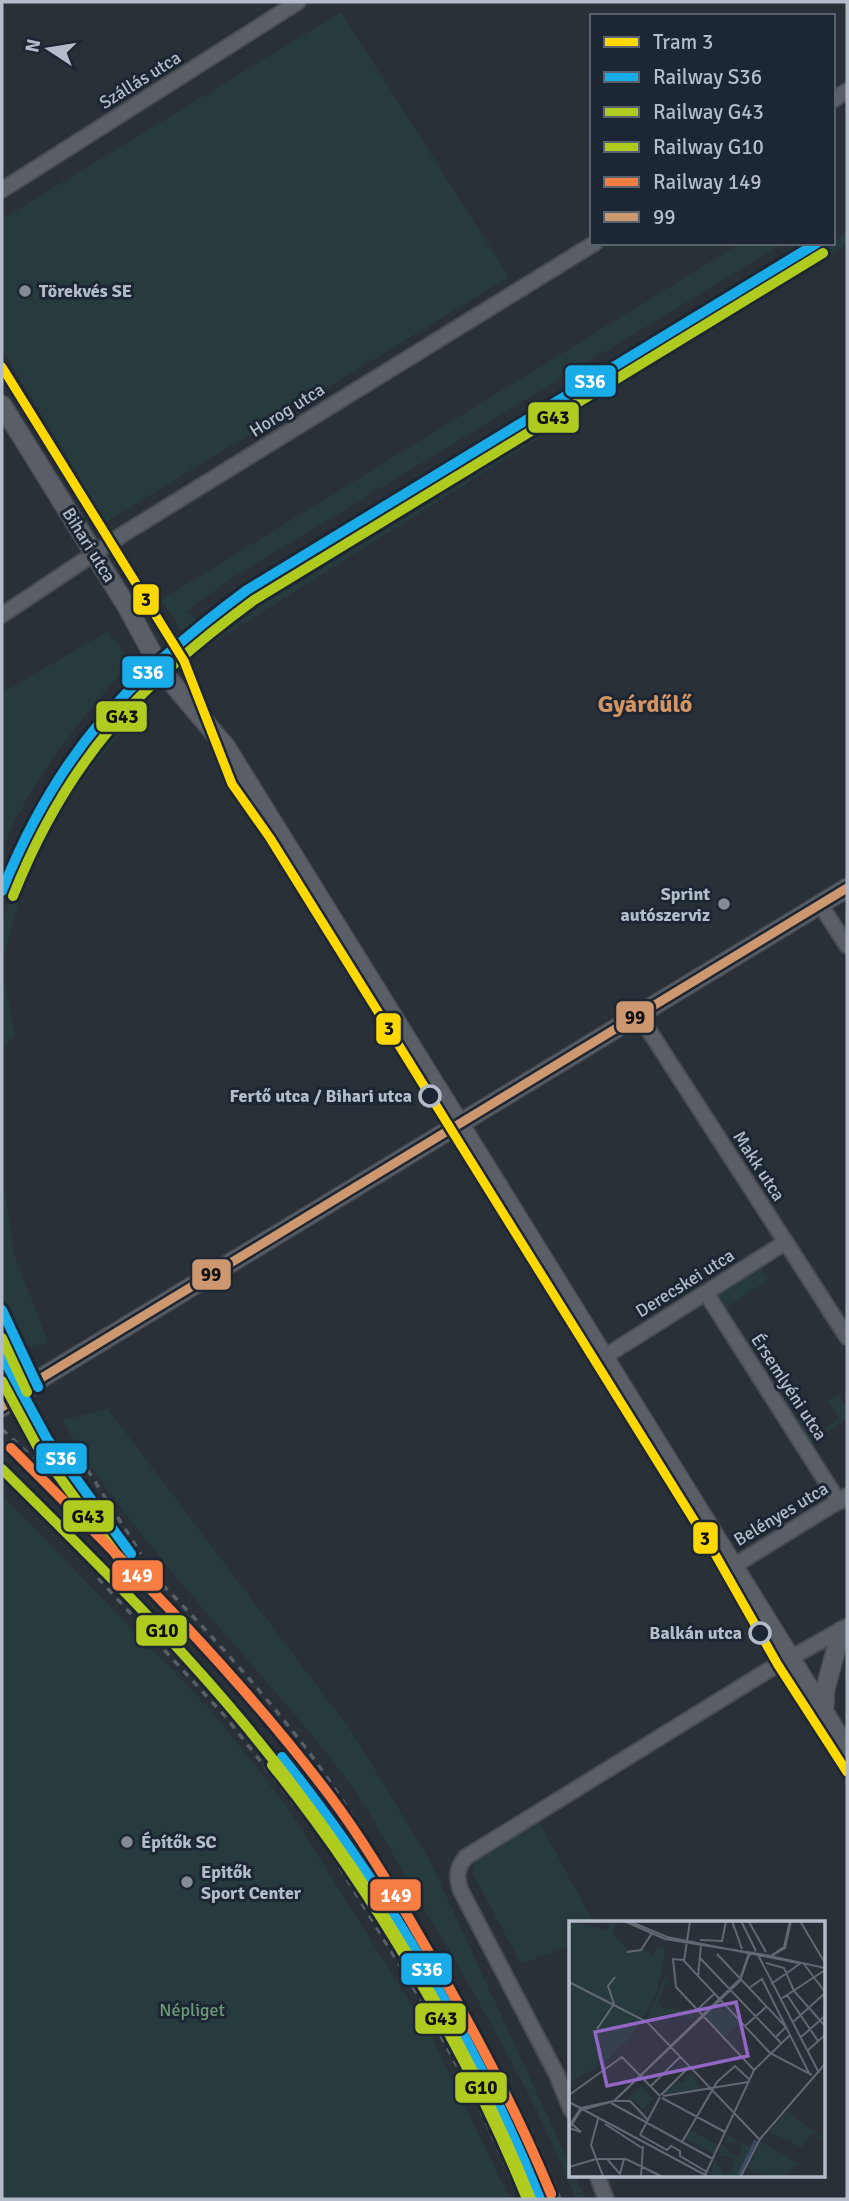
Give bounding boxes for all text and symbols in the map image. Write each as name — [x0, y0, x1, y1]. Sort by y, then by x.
north arrow — [14, 14, 84, 84]
legend — [590, 14, 835, 245]
text: Tram 3 — [653, 29, 713, 55]
text: N — [20, 37, 46, 55]
street label: Szállás utca — [95, 46, 185, 114]
text: Railway S36 — [653, 64, 762, 90]
text: Railway G43 — [653, 99, 764, 125]
text: Railway G10 — [653, 134, 764, 160]
text: Railway 149 — [653, 169, 762, 195]
text: 99 — [653, 204, 676, 230]
place label: Törekvés SE — [39, 280, 132, 302]
marker: Törekvés SE — [17, 283, 33, 299]
line badge: S36 — [564, 364, 617, 398]
text: S36 — [574, 370, 606, 394]
street label: Horog utca — [245, 378, 329, 442]
line badge: G43 — [527, 401, 580, 434]
text: G43 — [537, 406, 569, 430]
street label: Bihari utca — [57, 504, 121, 586]
line badge: 3 — [132, 583, 160, 616]
text: 3 — [141, 588, 151, 612]
line badge: S36 — [121, 655, 175, 689]
text: S36 — [132, 661, 164, 685]
district label: Gyárdűlő — [598, 689, 692, 719]
line badge: G43 — [95, 700, 148, 733]
text: G43 — [106, 705, 138, 729]
place label: Sprint autószerviz — [621, 883, 710, 926]
marker: Sprint autószerviz — [716, 896, 732, 912]
line badge: 99 — [615, 1000, 655, 1034]
text: 99 — [625, 1006, 645, 1030]
line badge: 3 — [375, 1012, 402, 1046]
text: 3 — [384, 1017, 394, 1041]
place label: Fertő utca / Bihari utca — [229, 1085, 412, 1107]
marker: Fertő utca / Bihari utca — [419, 1085, 441, 1107]
street label: Makk utca — [728, 1127, 790, 1205]
street label: Derecskei utca — [631, 1244, 739, 1322]
line badge: 99 — [191, 1258, 232, 1291]
text: 99 — [201, 1263, 221, 1287]
street label: Érsemlyéni utca — [746, 1330, 832, 1444]
line badge: S36 — [35, 1442, 88, 1475]
text: S36 — [45, 1447, 77, 1471]
street label: Belényes utca — [730, 1477, 832, 1551]
line badge: G43 — [62, 1499, 115, 1533]
text: G43 — [72, 1505, 104, 1529]
line badge: 3 — [692, 1521, 719, 1555]
text: 3 — [700, 1527, 710, 1551]
line badge: 149 — [111, 1559, 164, 1592]
text: 149 — [122, 1564, 152, 1588]
line badge: G10 — [135, 1614, 188, 1647]
text: G10 — [146, 1619, 178, 1643]
place label: Balkán utca — [649, 1622, 742, 1644]
marker: Balkán utca — [749, 1622, 771, 1644]
place label: Építők SC — [141, 1831, 217, 1853]
marker: Építők SC — [119, 1834, 135, 1850]
place label: Epitők Sport Center — [201, 1861, 302, 1904]
marker: Epitők Sport Center — [179, 1874, 195, 1890]
line badge: 149 — [369, 1878, 422, 1912]
text: 149 — [381, 1884, 411, 1908]
inset map — [569, 1921, 824, 2176]
line badge: S36 — [400, 1952, 453, 1986]
text: S36 — [411, 1958, 443, 1982]
park label: Népliget — [159, 1999, 225, 2021]
line badge: G43 — [414, 2002, 467, 2035]
text: G43 — [425, 2007, 457, 2031]
line badge: G10 — [454, 2071, 508, 2104]
text: G10 — [465, 2076, 497, 2100]

